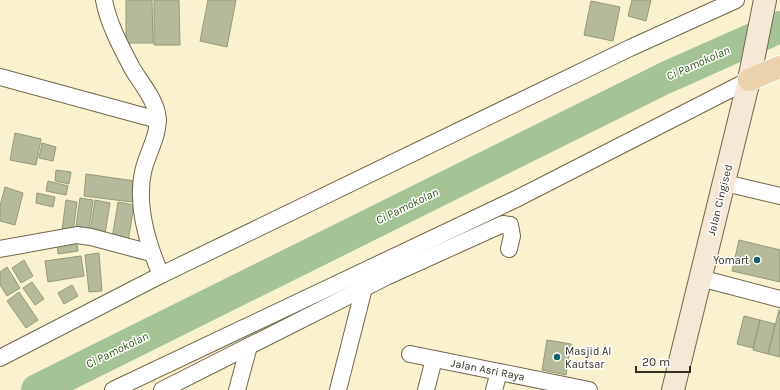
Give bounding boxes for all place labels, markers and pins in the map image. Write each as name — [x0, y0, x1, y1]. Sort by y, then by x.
place label: Yomart — [713, 254, 749, 267]
marker: Yomart — [752, 255, 762, 265]
place label: Masjid Al Kautsar — [565, 345, 611, 371]
marker: Masjid Al Kautsar — [552, 352, 562, 362]

